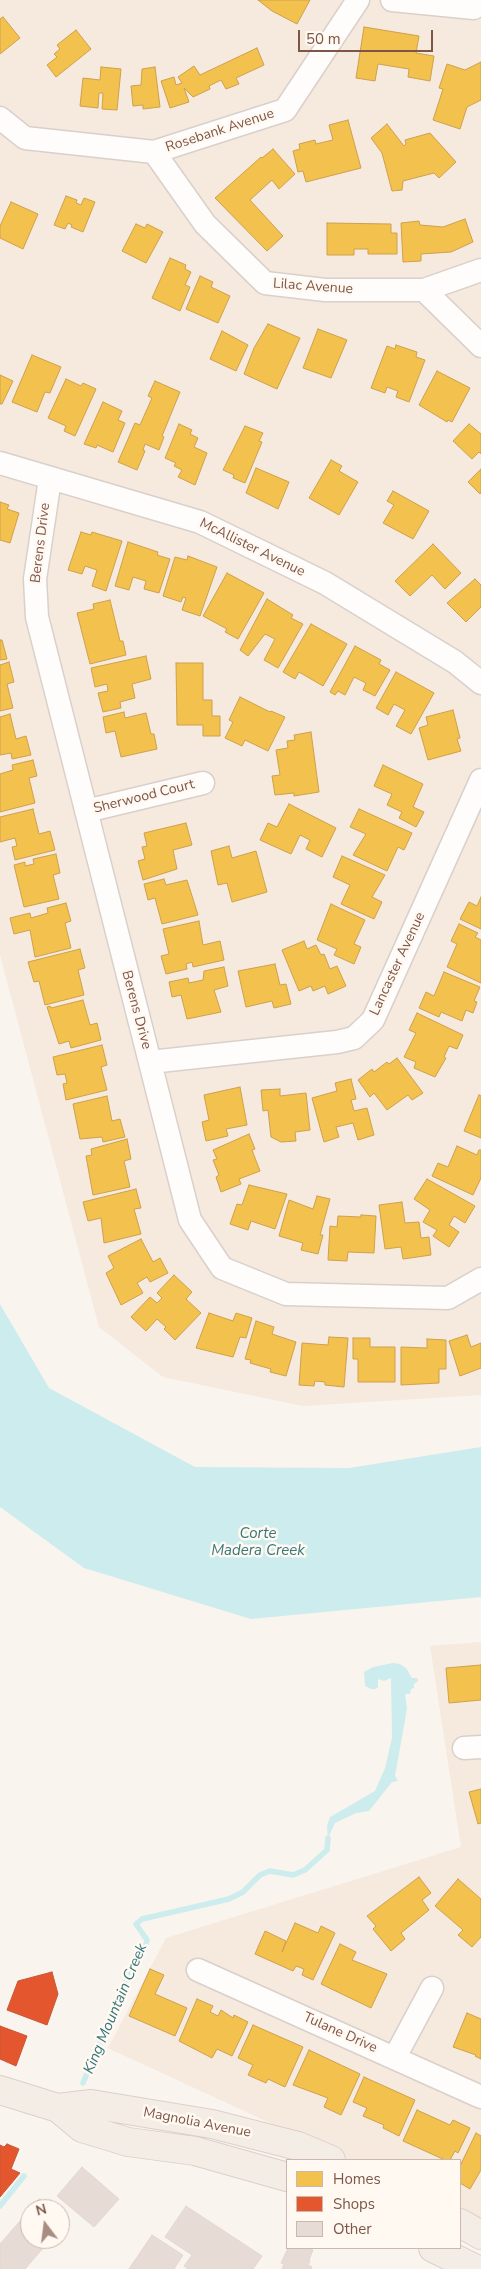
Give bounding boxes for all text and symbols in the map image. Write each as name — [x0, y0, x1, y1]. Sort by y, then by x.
scale bar — [301, 20, 436, 52]
text: 50 m — [306, 29, 341, 49]
street label: Rosebank Avenue — [164, 106, 276, 156]
street label: Lilac Avenue — [272, 276, 354, 298]
street label: Berens Drive — [28, 502, 54, 584]
street label: McAllister Avenue — [196, 515, 308, 581]
street label: Sherwood Court — [92, 776, 196, 818]
street label: Lancaster Avenue — [367, 910, 429, 1018]
street label: Berens Drive — [117, 969, 155, 1051]
water label: Corte Madera Creek — [211, 1525, 305, 1560]
water label: King Mountain Creek — [80, 1941, 152, 2077]
street label: Tulane Drive — [300, 2009, 380, 2057]
street label: Magnolia Avenue — [142, 2104, 252, 2142]
legend — [286, 2159, 461, 2249]
text: Homes — [333, 2169, 381, 2189]
text: Shops — [333, 2194, 375, 2214]
north arrow — [20, 2199, 70, 2249]
text: N — [34, 2199, 49, 2221]
text: Other — [333, 2219, 372, 2239]

